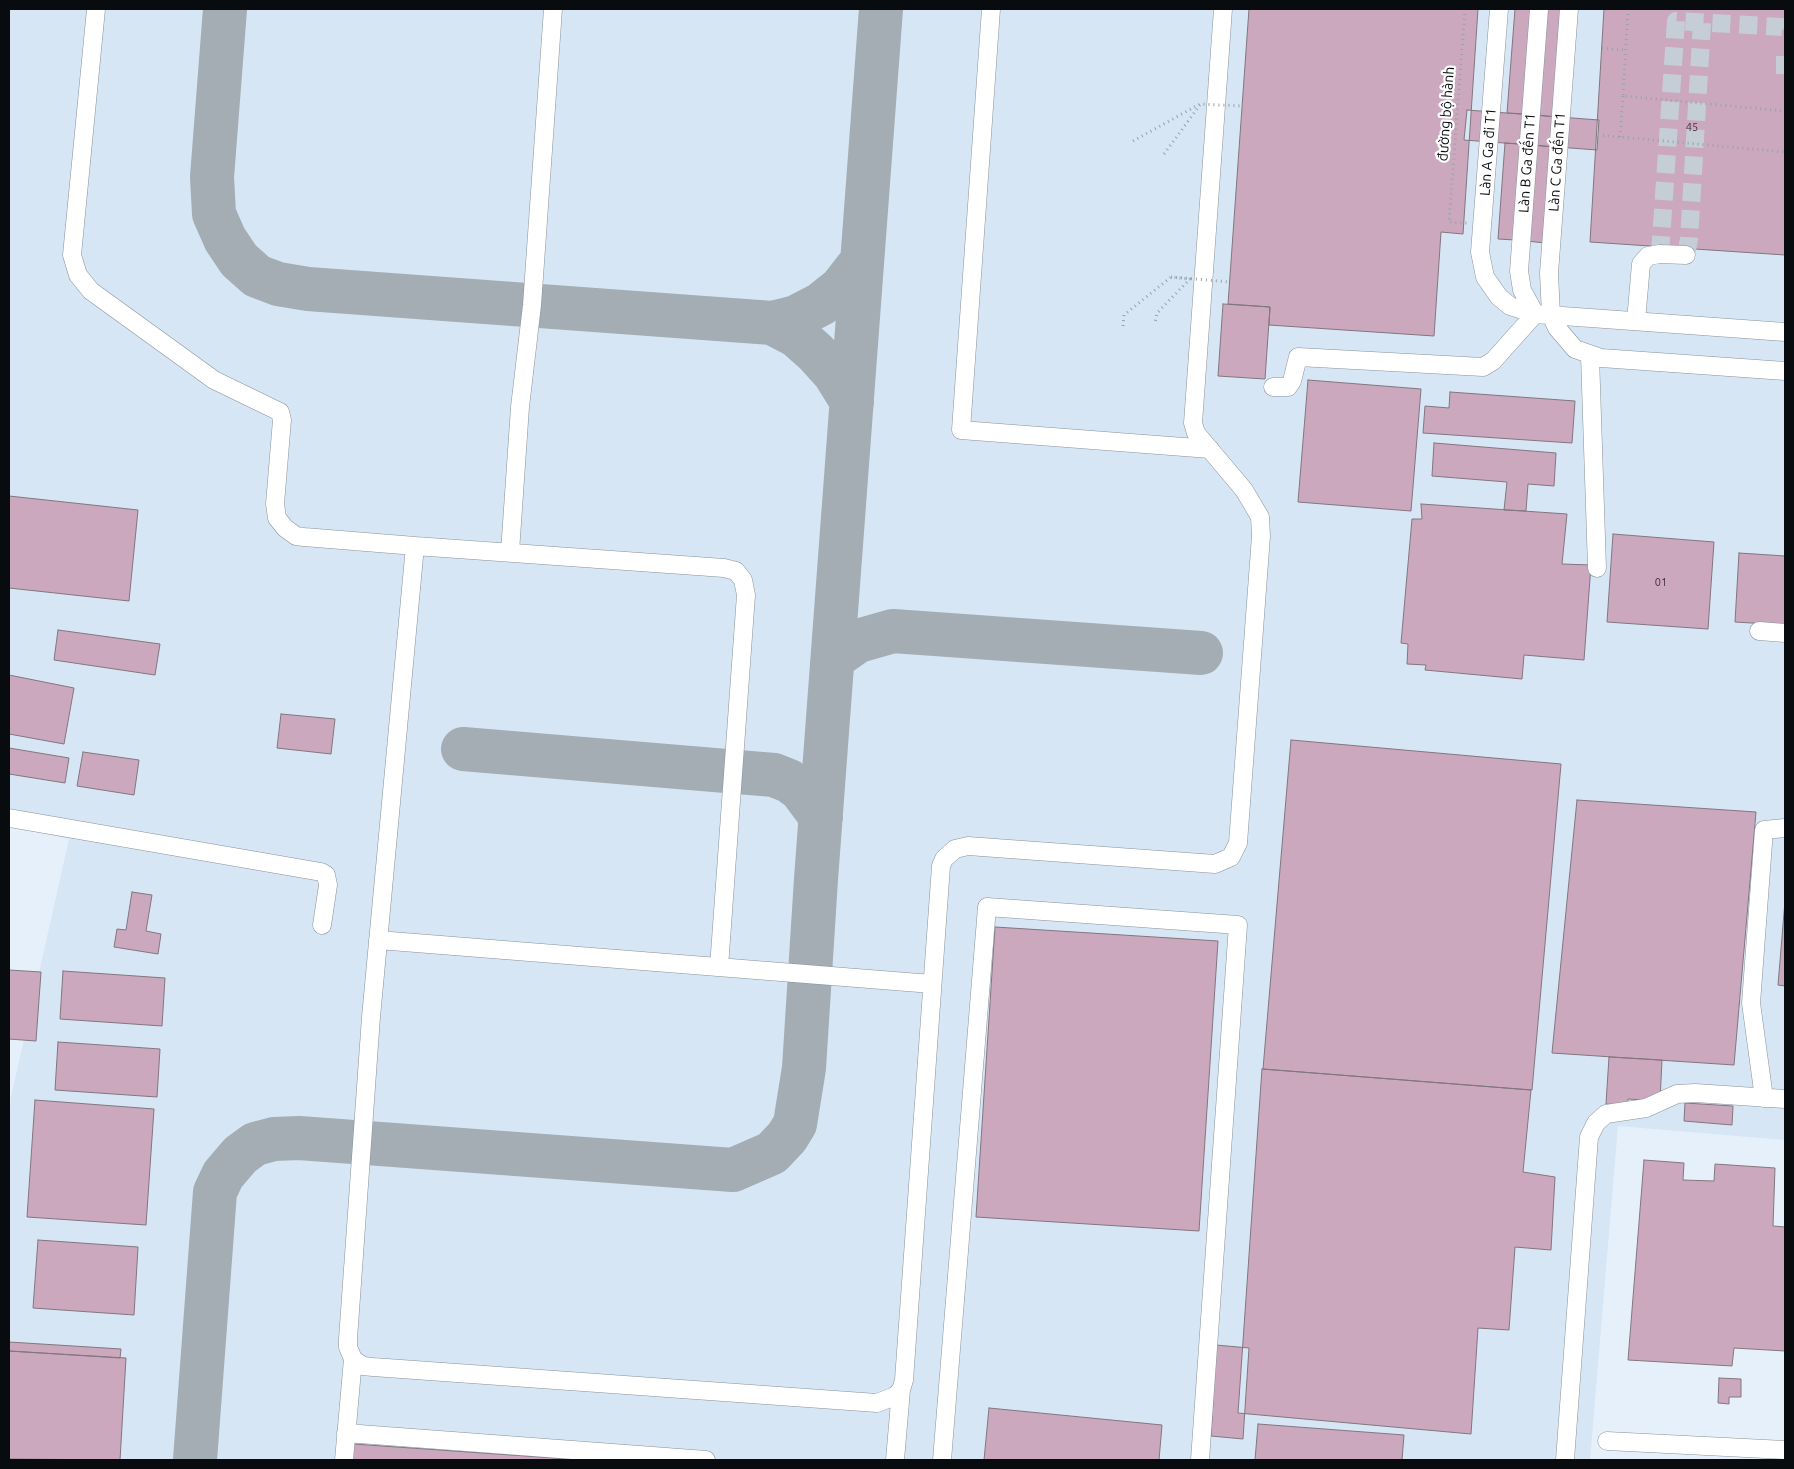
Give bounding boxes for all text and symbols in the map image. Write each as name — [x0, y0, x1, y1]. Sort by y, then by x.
street label: đường bộ hành — [1434, 66, 1458, 162]
street label: Làn A Ga đi T1 — [1477, 108, 1499, 196]
street label: Làn B Ga đến T1 — [1515, 112, 1539, 214]
street label: Làn C Ga đến T1 — [1545, 112, 1569, 212]
house number: 45 — [1686, 120, 1698, 134]
house number: 01 — [1655, 575, 1667, 589]

